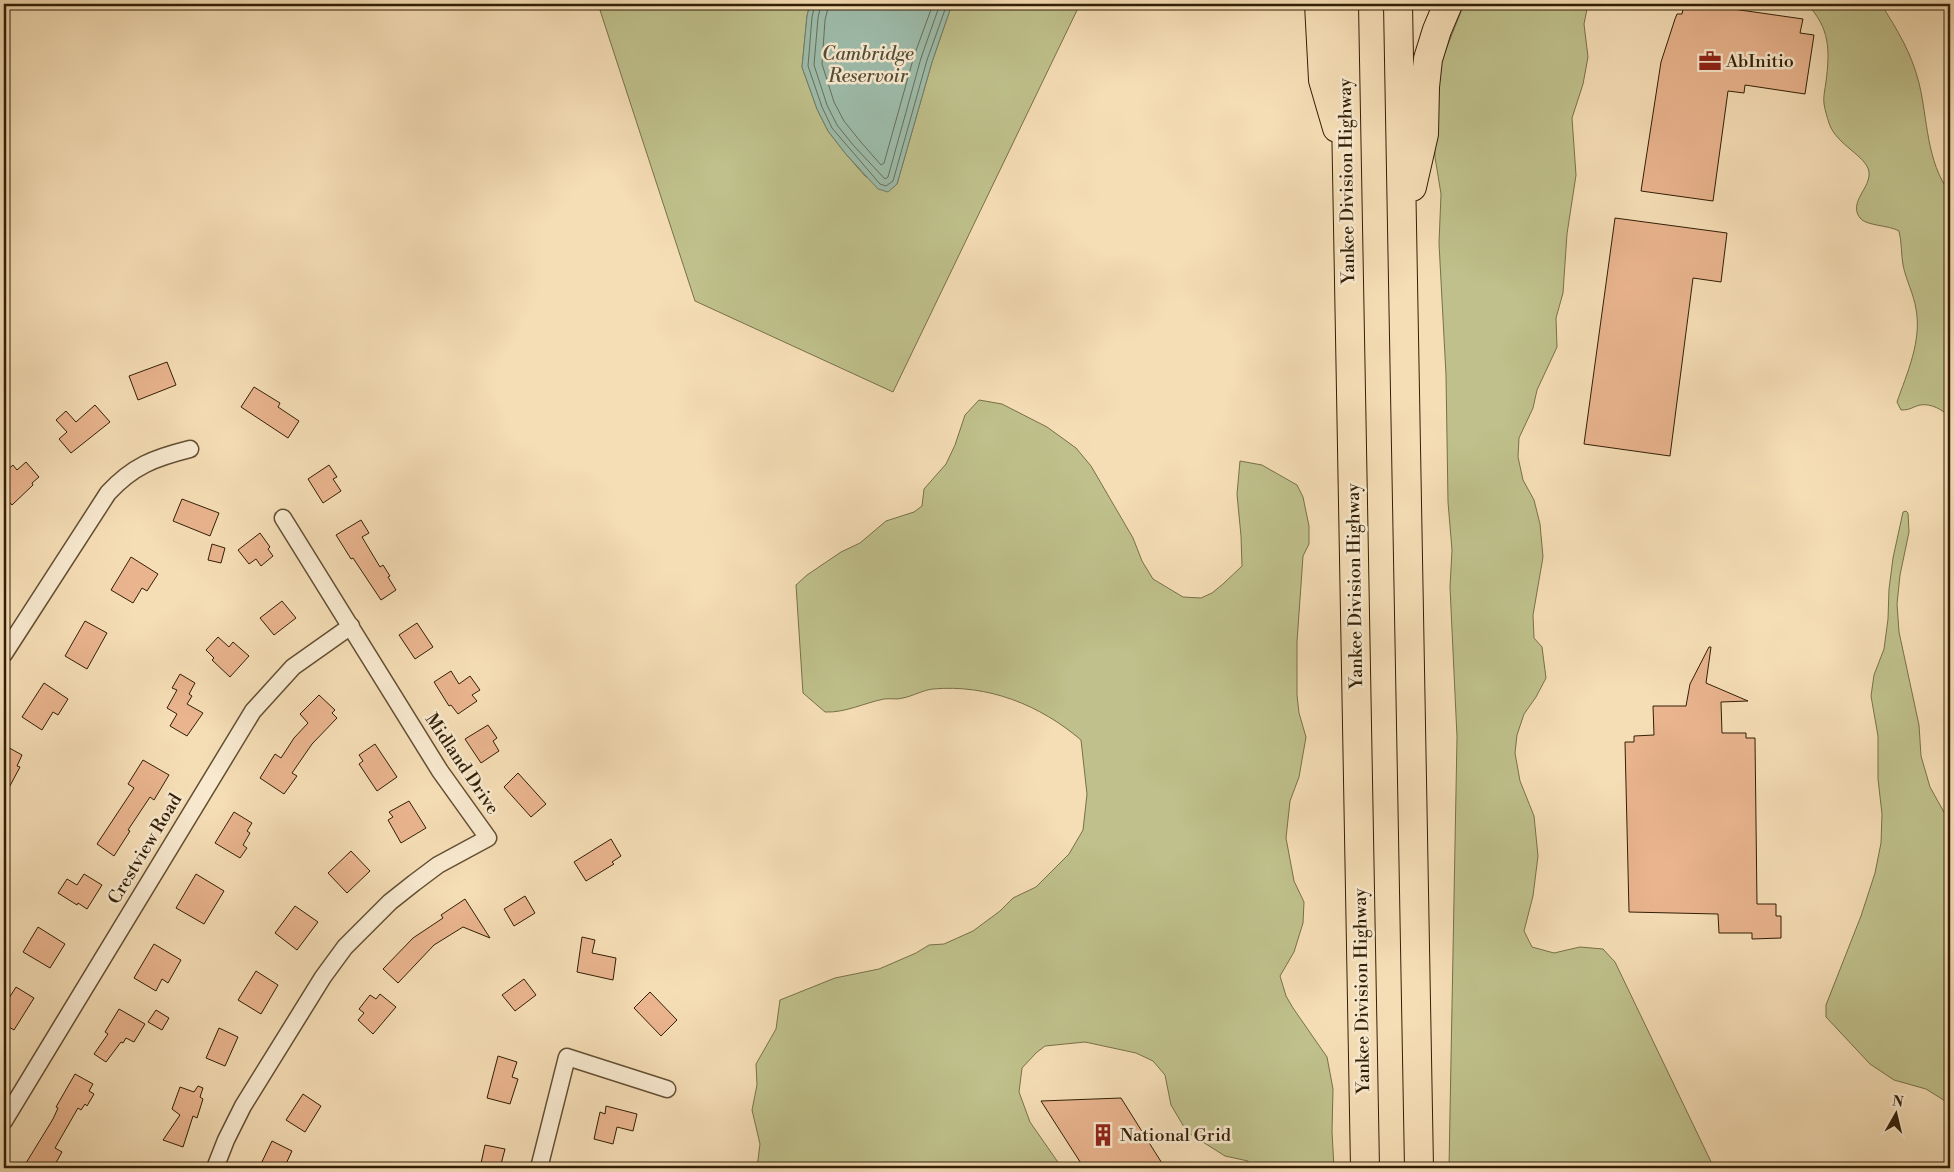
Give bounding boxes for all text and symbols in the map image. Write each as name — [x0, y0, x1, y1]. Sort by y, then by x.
water label: Cambridge Reservoir — [822, 42, 914, 88]
office icon: AbInitio — [1697, 48, 1723, 74]
place label: AbInitio — [1725, 50, 1794, 73]
street label: Yankee Division Highway — [1334, 78, 1360, 285]
street label: Yankee Division Highway — [1342, 483, 1368, 690]
street label: Midland Drive — [420, 709, 504, 819]
street label: Crestview Road — [103, 789, 188, 909]
street label: Yankee Division Highway — [1349, 888, 1375, 1095]
north arrow — [1872, 1090, 1922, 1140]
text: N — [1891, 1092, 1904, 1112]
building icon: National Grid — [1090, 1122, 1116, 1148]
place label: National Grid — [1120, 1124, 1232, 1147]

